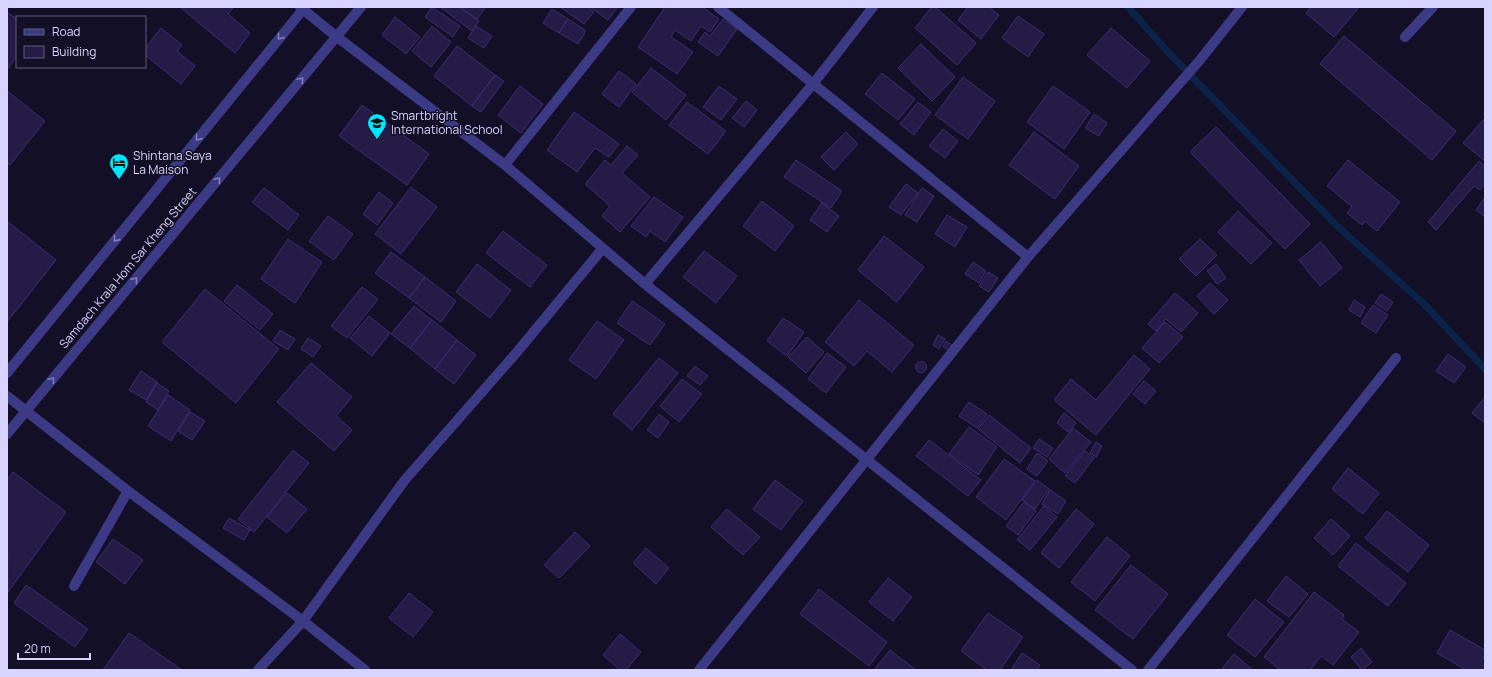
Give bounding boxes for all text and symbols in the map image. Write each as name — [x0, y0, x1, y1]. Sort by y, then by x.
legend — [16, 16, 146, 68]
text: Road — [52, 23, 80, 40]
one-way arrow — [277, 33, 284, 40]
text: Building — [52, 43, 96, 60]
one-way arrow — [297, 77, 304, 85]
place label: Smartbright International School — [391, 107, 503, 138]
school or university icon: Smartbright International School — [366, 112, 388, 140]
one-way arrow — [195, 134, 202, 141]
place label: Shintana Saya La Maison — [133, 147, 212, 178]
hotel icon: Shintana Saya La Maison — [108, 152, 130, 180]
one-way arrow — [214, 177, 221, 185]
street label: Samdach Krala Hom Sar Kheng Street — [55, 183, 200, 352]
one-way arrow — [113, 234, 120, 242]
one-way arrow — [131, 277, 138, 285]
one-way arrow — [48, 378, 55, 385]
scale bar — [18, 635, 90, 661]
text: 20 m — [24, 640, 51, 657]

